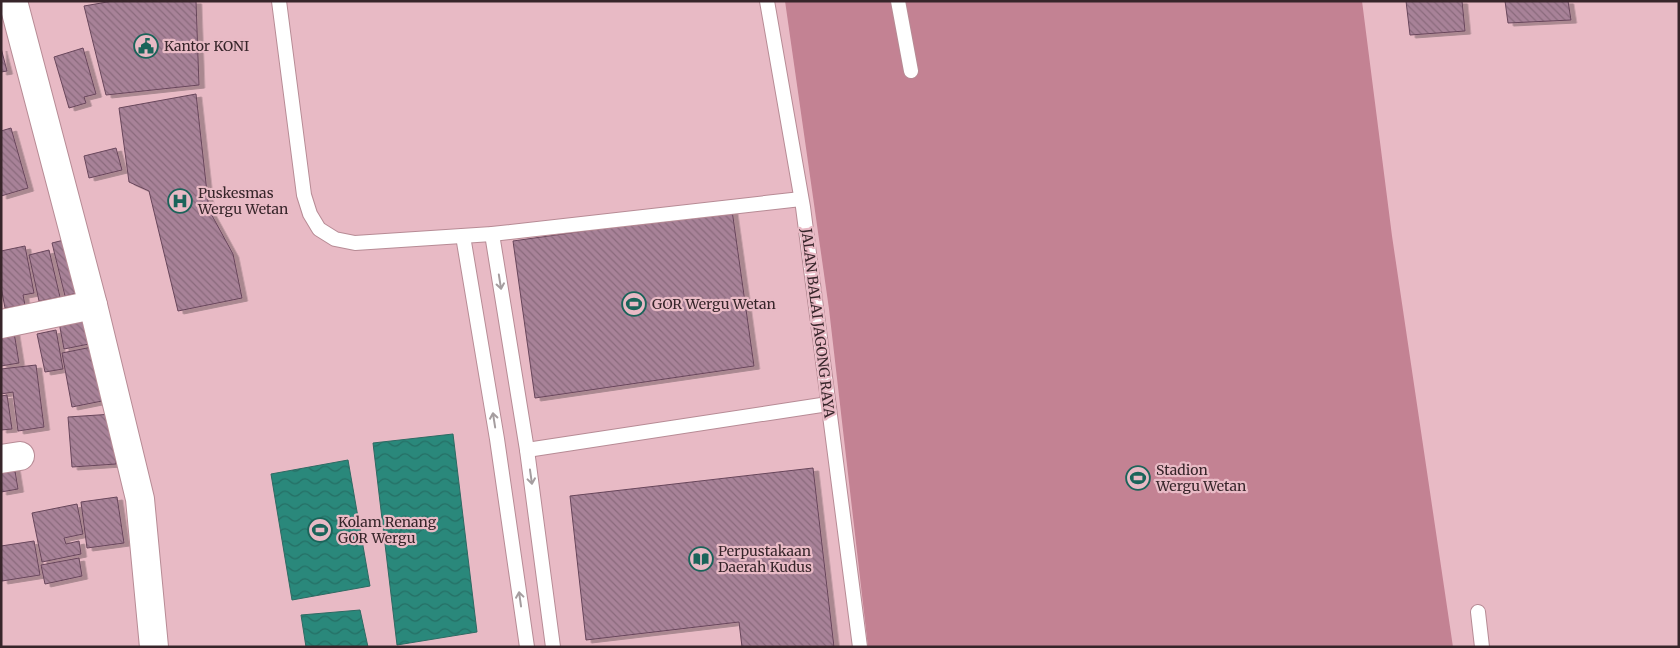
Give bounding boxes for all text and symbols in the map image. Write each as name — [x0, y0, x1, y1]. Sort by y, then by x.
public building icon: Kantor KONI — [133, 33, 159, 59]
place label: Kantor KONI — [164, 37, 249, 55]
place label: Puskesmas Wergu Wetan — [197, 184, 288, 218]
hospital icon: Puskesmas Wergu Wetan — [167, 188, 193, 214]
street label: JALAN BALAI JAGONG RAYA — [797, 226, 839, 419]
one-way arrow — [495, 273, 505, 289]
sports icon: GOR Wergu Wetan — [621, 291, 647, 317]
place label: GOR Wergu Wetan — [652, 295, 776, 313]
one-way arrow — [488, 413, 498, 429]
place label: Stadion Wergu Wetan — [1155, 461, 1246, 495]
sports icon: Stadion Wergu Wetan — [1125, 465, 1151, 491]
one-way arrow — [526, 468, 536, 484]
place label: Kolam Renang GOR Wergu — [338, 513, 437, 547]
sports icon: Kolam Renang GOR Wergu — [307, 517, 333, 543]
place label: Perpustakaan Daerah Kudus — [718, 542, 812, 576]
library icon: Perpustakaan Daerah Kudus — [688, 546, 714, 572]
one-way arrow — [515, 591, 525, 607]

